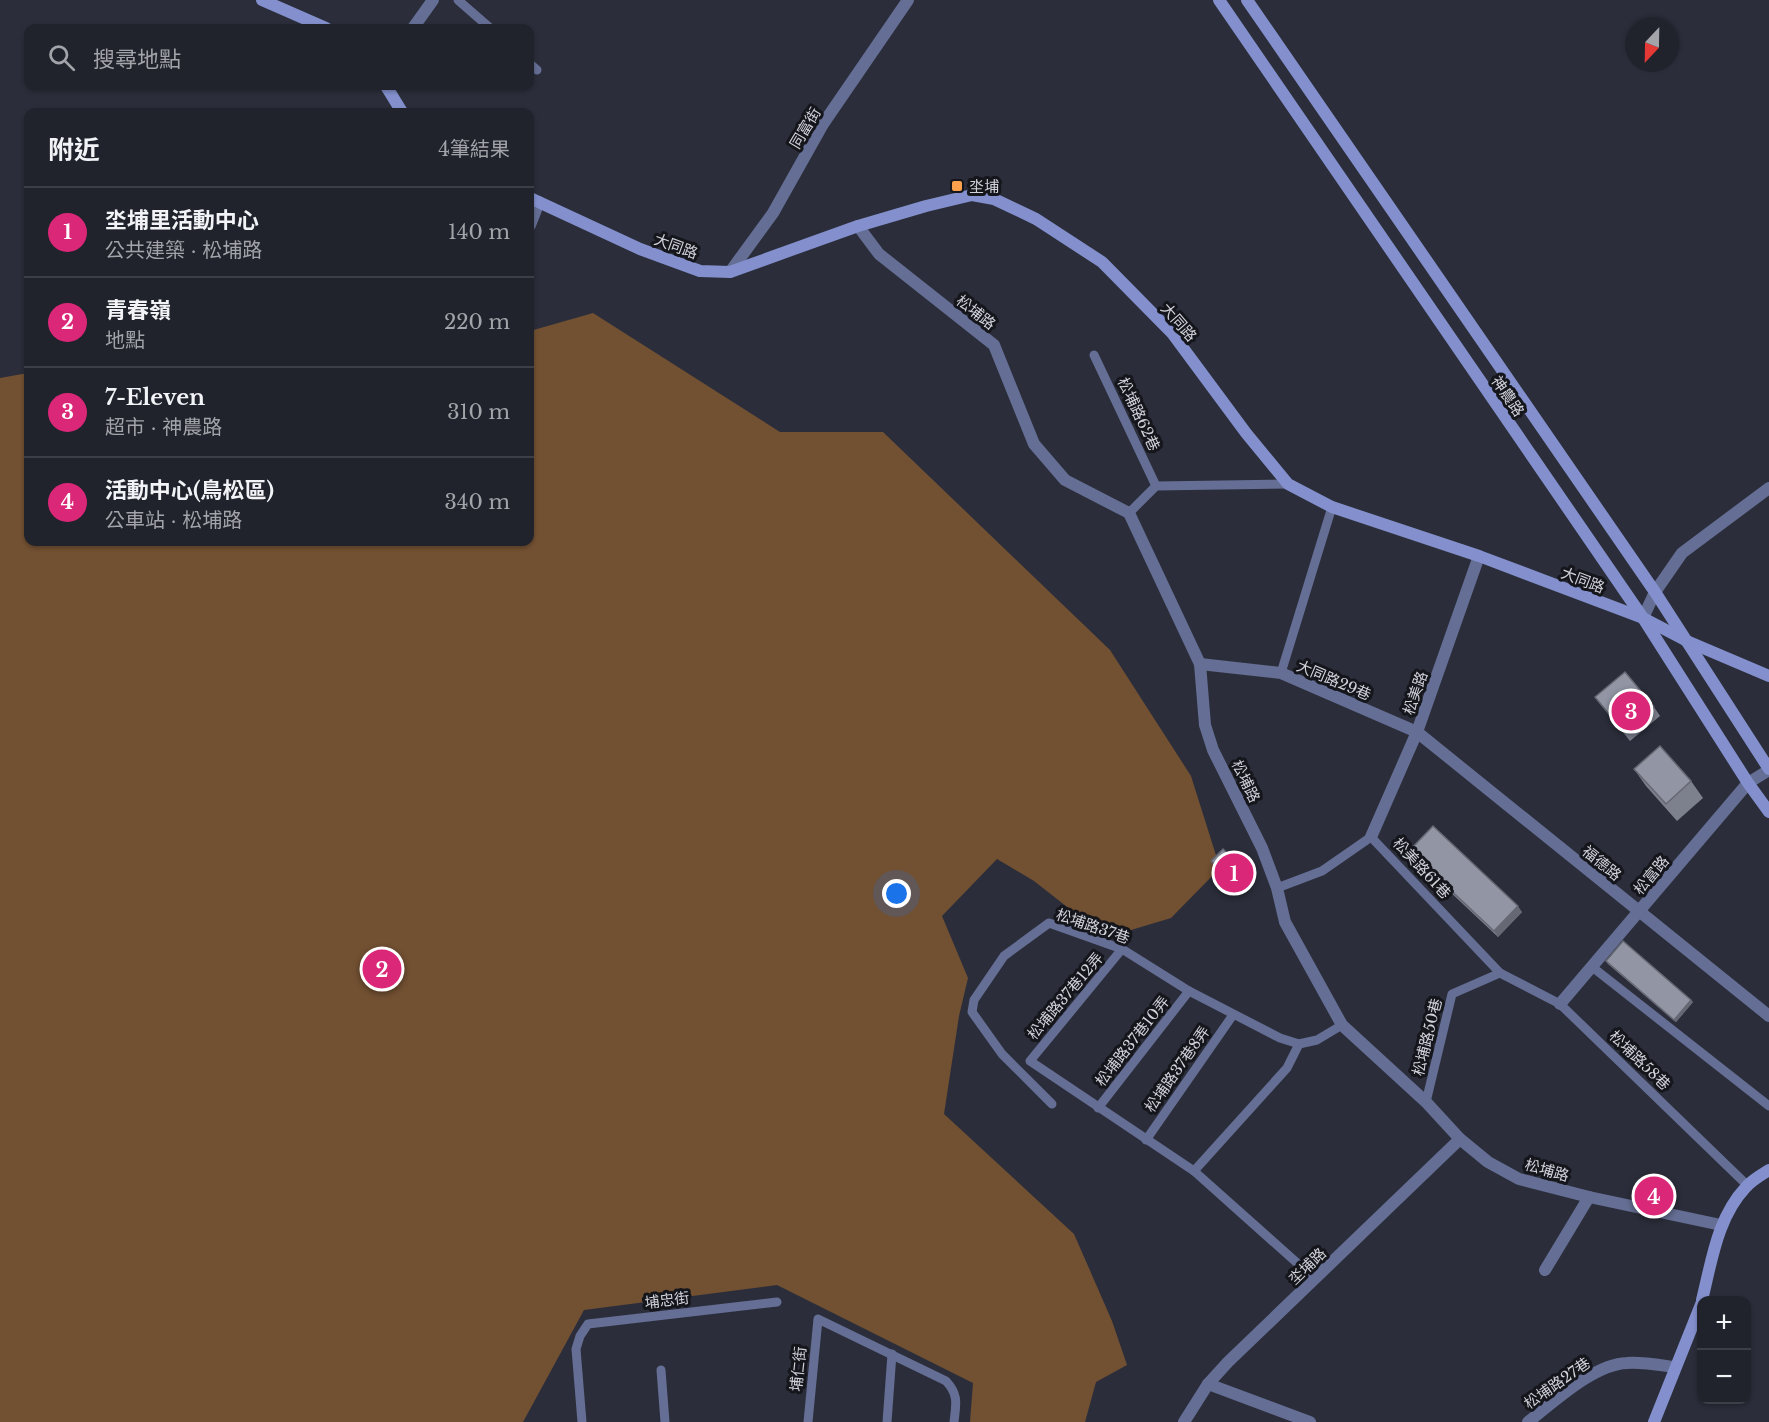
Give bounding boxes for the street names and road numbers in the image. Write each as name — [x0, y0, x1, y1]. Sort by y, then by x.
street label: 同富街 — [785, 104, 825, 152]
street label: 大同路 — [652, 229, 700, 263]
street label: 松埔路 — [952, 291, 1000, 333]
street label: 大同路 — [1157, 299, 1201, 345]
street label: 神農路 — [1488, 372, 1528, 420]
street label: 松埔路62巷 — [1114, 374, 1164, 454]
street label: 大同路 — [1559, 563, 1607, 597]
street label: 大同路29巷 — [1294, 656, 1374, 704]
street label: 松美路 — [1399, 669, 1431, 717]
street label: 松埔路 — [1228, 757, 1264, 805]
street label: 松美路61巷 — [1389, 834, 1455, 902]
street label: 福德路 — [1579, 841, 1625, 885]
street label: 松富路 — [1629, 852, 1673, 898]
street label: 松埔路37巷 — [1054, 905, 1132, 947]
street label: 松埔路37巷12弄 — [1023, 949, 1107, 1043]
street label: 松埔路37巷10弄 — [1091, 992, 1173, 1090]
street label: 松埔路50巷 — [1408, 996, 1446, 1078]
street label: 松埔路37巷8弄 — [1140, 1022, 1214, 1116]
street label: 松埔路58巷 — [1605, 1026, 1675, 1094]
street label: 松埔路 — [1523, 1155, 1571, 1185]
street label: 坔埔路 — [1284, 1244, 1330, 1288]
street label: 埔忠街 — [644, 1288, 690, 1312]
street label: 埔仁街 — [786, 1346, 810, 1392]
street label: 松埔路27巷 — [1520, 1353, 1594, 1413]

